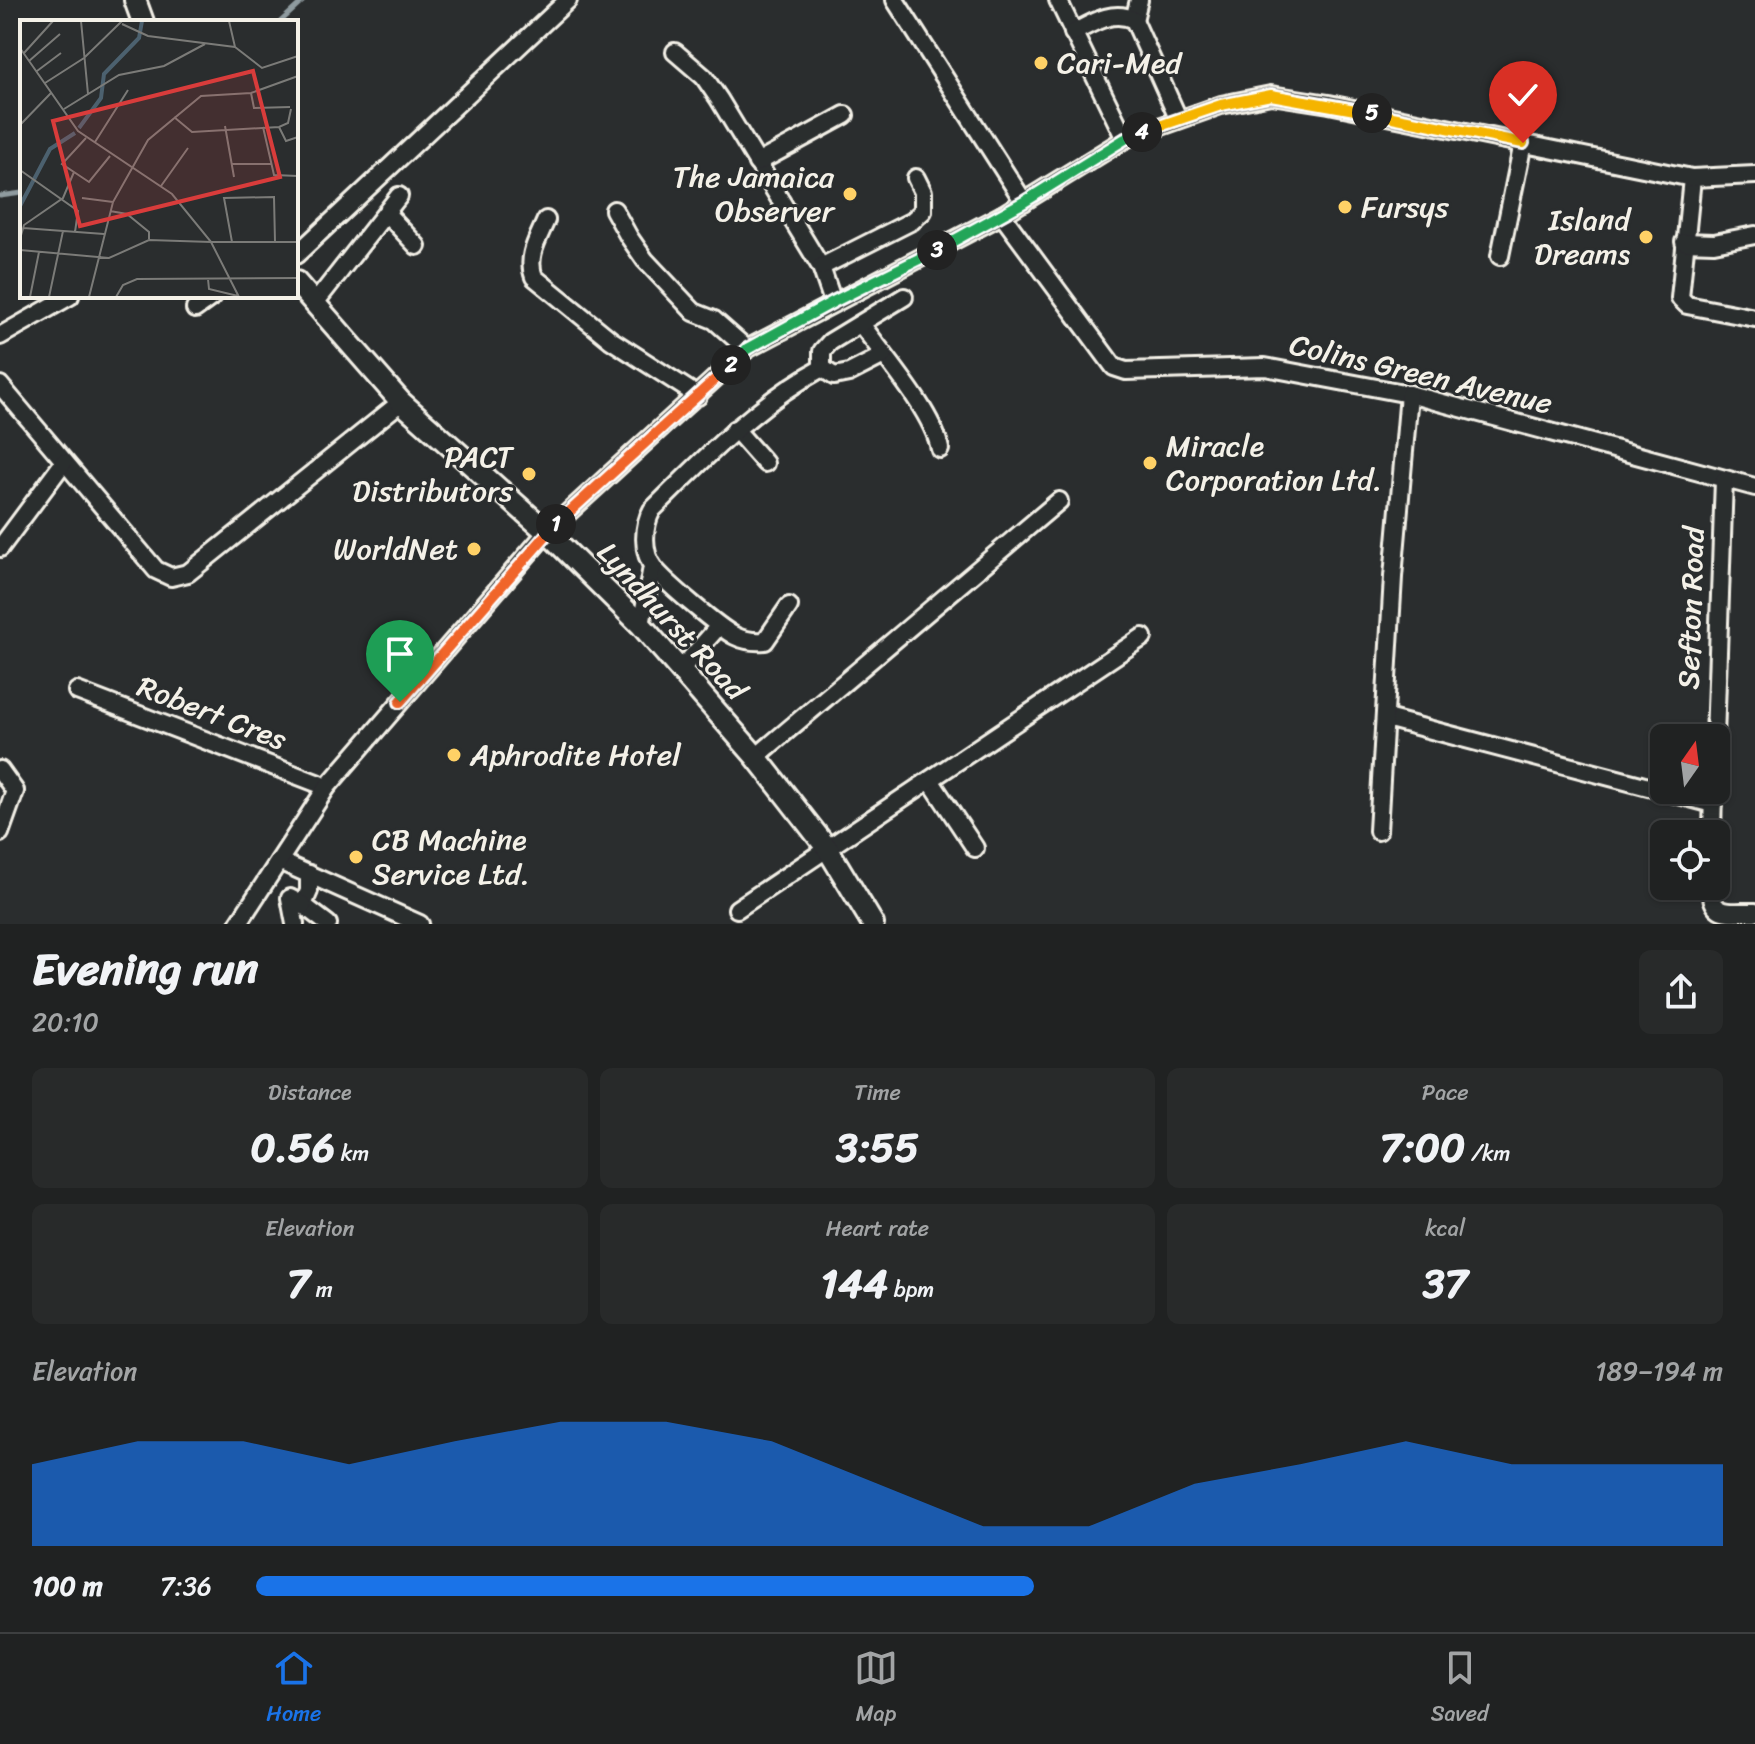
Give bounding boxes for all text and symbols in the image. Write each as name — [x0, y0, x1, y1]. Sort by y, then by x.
inset map — [20, 20, 298, 298]
place label: Cari-Med — [1057, 36, 1183, 90]
marker: Cari-Med — [1032, 54, 1050, 72]
pin — [1489, 61, 1557, 143]
icon: check — [1501, 73, 1545, 117]
pin: 5 — [1352, 93, 1392, 133]
text: 5 — [1365, 93, 1379, 132]
pin: 4 — [1122, 112, 1162, 152]
text: 4 — [1135, 112, 1149, 151]
place label: The Jamaica Observer — [673, 150, 836, 238]
place label: Fursys — [1361, 180, 1449, 234]
marker: The Jamaica Observer — [841, 185, 859, 203]
place label: Island Dreams — [1534, 193, 1632, 281]
marker: Fursys — [1336, 198, 1354, 216]
marker: Island Dreams — [1637, 228, 1655, 246]
pin: 3 — [917, 230, 957, 270]
text: 3 — [931, 230, 943, 269]
street label: Colins Green Avenue — [1284, 317, 1558, 431]
pin: 2 — [711, 345, 751, 385]
text: 2 — [725, 345, 737, 384]
place label: Miracle Corporation Ltd. — [1166, 419, 1382, 507]
place label: PACT Distributors — [352, 430, 515, 518]
marker: Miracle Corporation Ltd. — [1141, 454, 1159, 472]
marker: PACT Distributors — [520, 465, 538, 483]
pin: 1 — [536, 504, 576, 544]
text: 1 — [551, 504, 561, 543]
place label: WorldNet — [333, 522, 458, 576]
street label: Sefton Road — [1661, 524, 1721, 690]
street label: Lyndhurst Road — [583, 528, 762, 715]
marker: WorldNet — [465, 540, 483, 558]
pin — [366, 620, 434, 702]
icon: arrive — [378, 632, 422, 676]
street label: Robert Cres — [129, 660, 295, 766]
north arrow — [1650, 724, 1730, 804]
map controls — [1650, 724, 1730, 900]
place label: Aphrodite Hotel — [469, 728, 682, 782]
marker: Aphrodite Hotel — [445, 746, 463, 764]
place label: CB Machine Service Ltd. — [372, 813, 530, 901]
button: locate — [1650, 820, 1730, 900]
marker: CB Machine Service Ltd. — [347, 848, 365, 866]
text: Evening run — [32, 930, 258, 1008]
button: share — [1639, 950, 1723, 1034]
text: 20:10 — [32, 999, 99, 1045]
text: Distance — [268, 1073, 352, 1112]
text: Time — [854, 1073, 901, 1112]
text: Pace — [1422, 1073, 1469, 1112]
text: 0.56 — [250, 1112, 335, 1183]
text: 3:55 — [836, 1112, 919, 1183]
text: 7:00 — [1380, 1112, 1465, 1183]
text: km — [335, 1134, 369, 1173]
text: /km — [1465, 1134, 1511, 1173]
text: Elevation — [265, 1209, 354, 1248]
text: Heart rate — [826, 1209, 929, 1248]
text: kcal — [1425, 1209, 1465, 1248]
text: 7 — [287, 1248, 310, 1319]
text: 144 — [821, 1248, 888, 1319]
text: 37 — [1423, 1248, 1468, 1319]
text: m — [310, 1270, 333, 1309]
text: bpm — [888, 1270, 934, 1309]
text: Elevation — [32, 1348, 137, 1394]
text: 189–194 m — [1595, 1348, 1723, 1394]
text: 100 m — [32, 1563, 103, 1609]
text: 7:36 — [160, 1563, 212, 1609]
tab: Home — [266, 1646, 321, 1733]
tab: Map — [854, 1646, 898, 1733]
tab: Saved — [1431, 1646, 1489, 1733]

